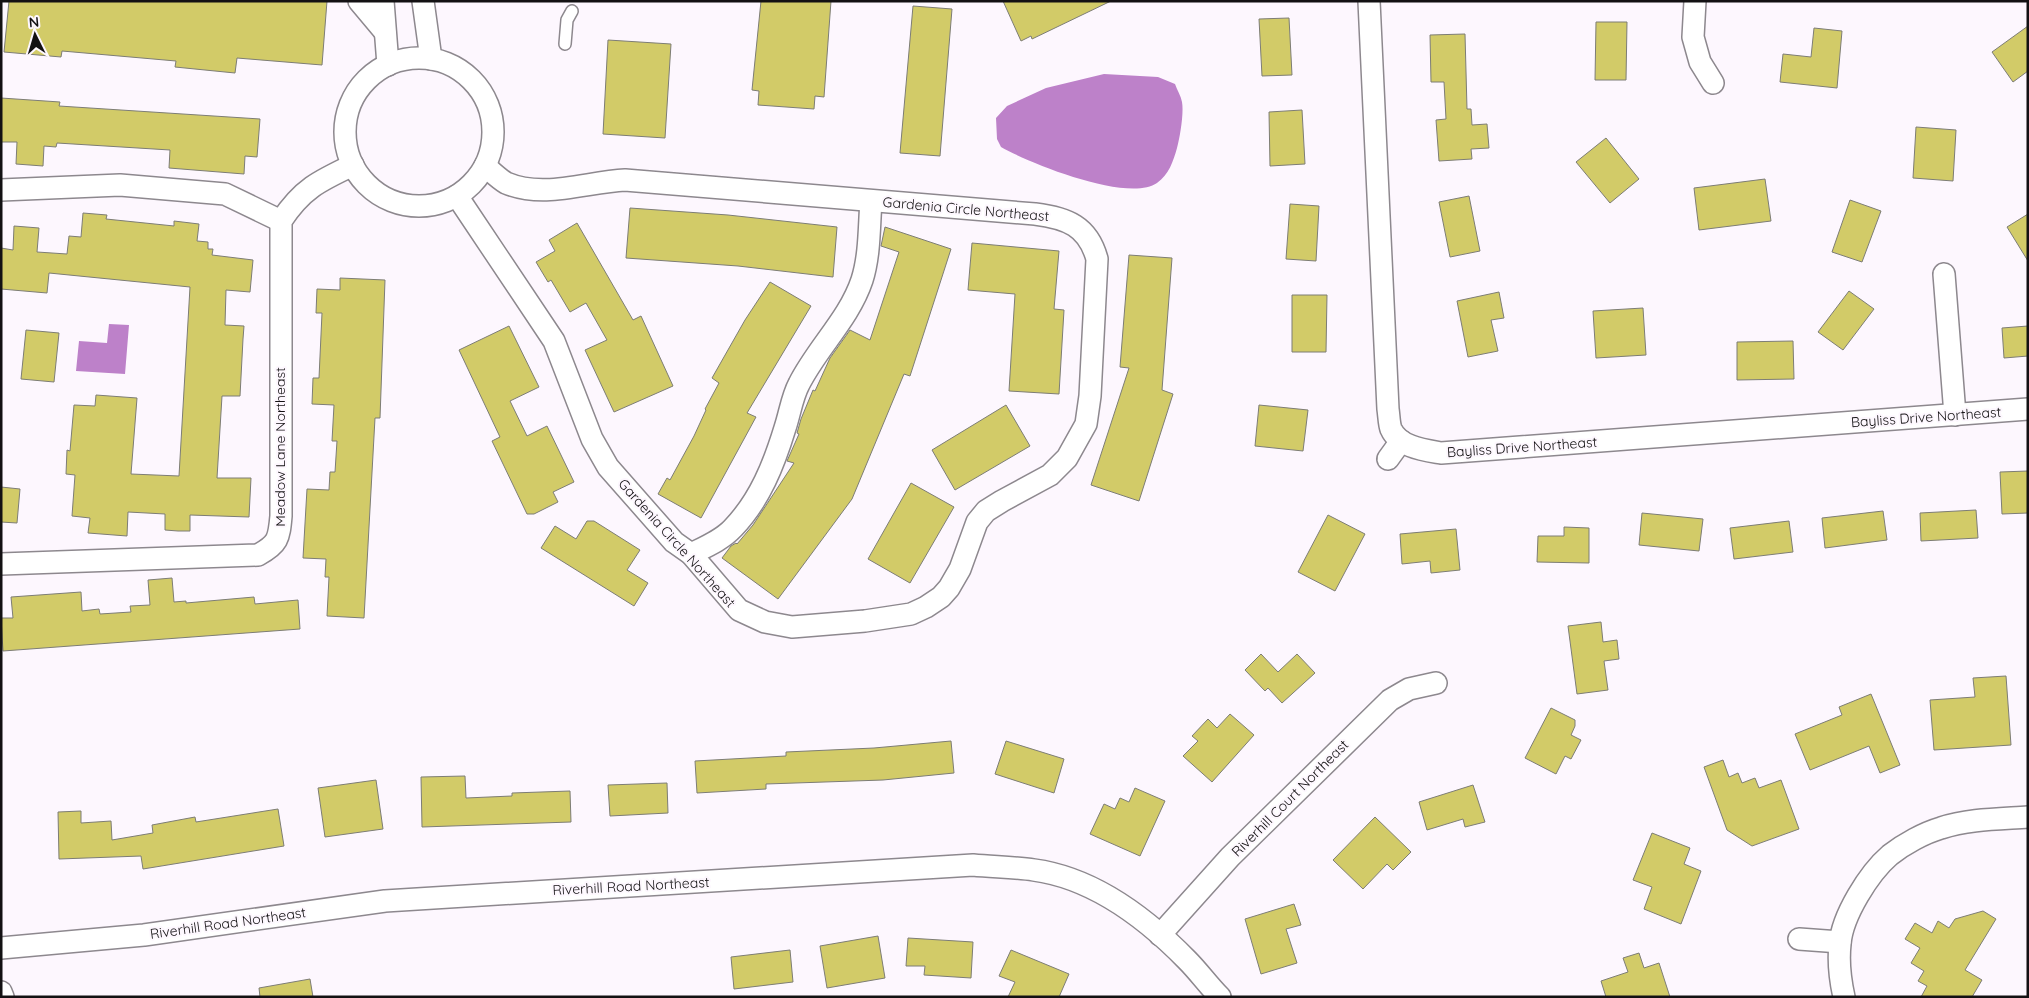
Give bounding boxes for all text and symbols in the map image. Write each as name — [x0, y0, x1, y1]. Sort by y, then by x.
north arrow — [10, 10, 60, 60]
text: N — [28, 13, 40, 31]
street label: Gardenia Circle Northeast — [882, 193, 1050, 225]
street label: Meadow Lane Northeast — [271, 367, 289, 527]
street label: Bayliss Drive Northeast — [1850, 403, 2002, 431]
street label: Bayliss Drive Northeast — [1446, 433, 1598, 461]
street label: Gardenia Circle Northeast — [614, 475, 740, 611]
street label: Riverhill Court Northeast — [1228, 736, 1352, 860]
street label: Riverhill Road Northeast — [552, 873, 710, 899]
street label: Riverhill Road Northeast — [149, 903, 307, 943]

